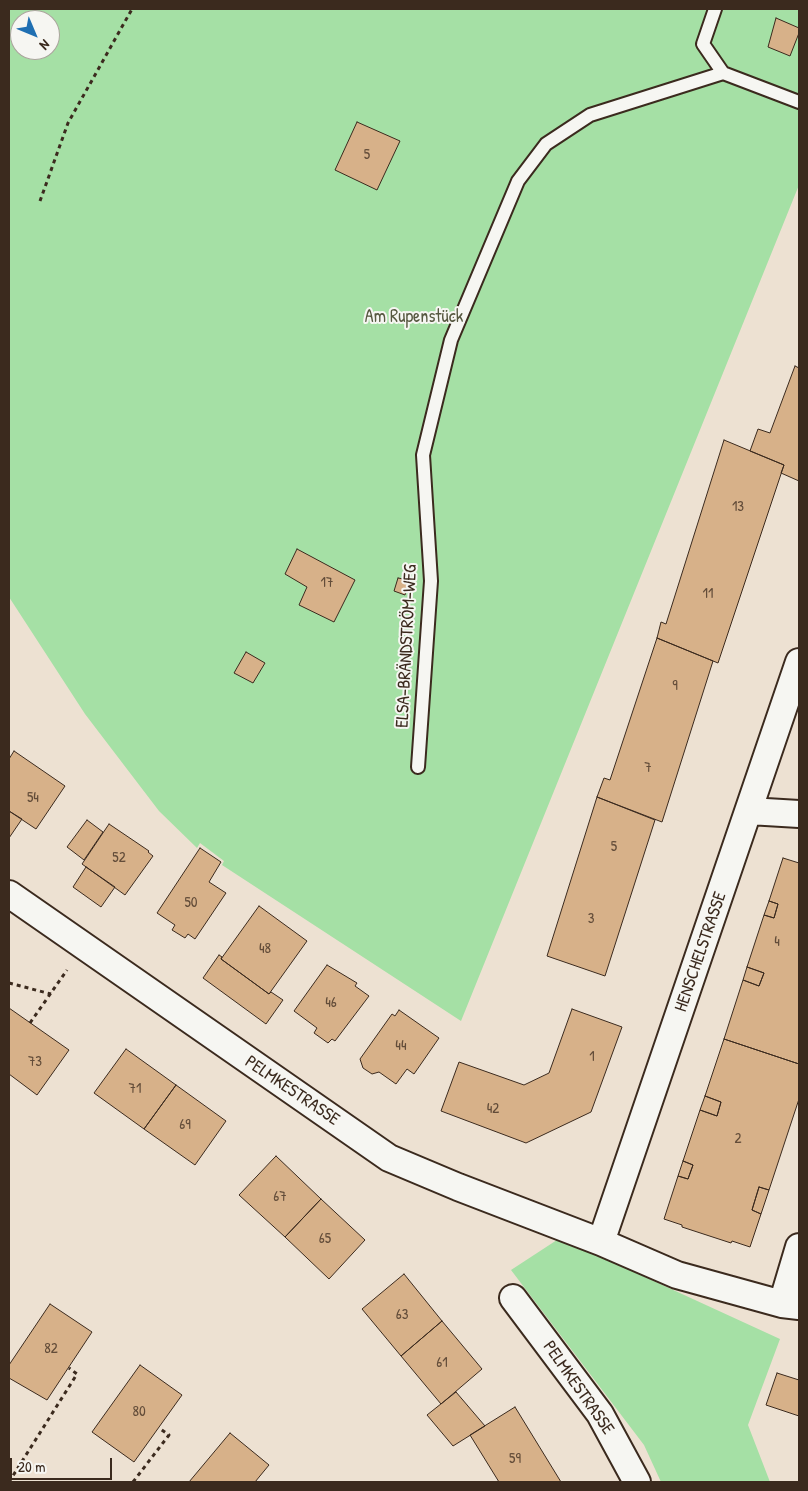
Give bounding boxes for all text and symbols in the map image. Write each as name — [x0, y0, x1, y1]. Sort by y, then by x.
north arrow — [10, 10, 60, 60]
text: N — [36, 36, 55, 55]
house number: 5 — [364, 146, 370, 164]
park label: Am Rupenstück — [365, 306, 463, 328]
house number: 13 — [732, 498, 744, 516]
street label: ELSA-BRÄNDSTRÖM-WEG — [392, 564, 422, 728]
house number: 17 — [321, 574, 333, 592]
house number: 11 — [703, 585, 713, 603]
house number: 9 — [672, 677, 678, 695]
house number: 7 — [644, 759, 652, 777]
house number: 54 — [27, 789, 39, 807]
house number: 5 — [611, 838, 617, 856]
house number: 52 — [112, 849, 126, 867]
street label: HENSCHELSTRASSE — [670, 889, 732, 1015]
house number: 50 — [184, 894, 198, 912]
house number: 3 — [588, 910, 594, 928]
house number: 4 — [774, 933, 780, 951]
house number: 48 — [259, 940, 271, 958]
house number: 46 — [325, 994, 337, 1012]
house number: 44 — [395, 1037, 407, 1055]
house number: 1 — [589, 1048, 595, 1066]
street label: PELMKESTRASSE — [241, 1051, 343, 1131]
house number: 73 — [28, 1053, 42, 1071]
house number: 71 — [129, 1080, 141, 1098]
house number: 42 — [487, 1100, 499, 1118]
house number: 69 — [179, 1116, 191, 1134]
house number: 2 — [734, 1130, 742, 1148]
house number: 67 — [273, 1188, 287, 1206]
house number: 65 — [319, 1230, 331, 1248]
house number: 63 — [396, 1306, 408, 1324]
street label: PELMKESTRASSE — [538, 1337, 618, 1439]
house number: 82 — [44, 1340, 58, 1358]
house number: 61 — [436, 1354, 448, 1372]
house number: 80 — [132, 1403, 146, 1421]
scale bar — [12, 1448, 115, 1480]
house number: 59 — [509, 1450, 521, 1468]
text: 20 m — [18, 1456, 45, 1477]

